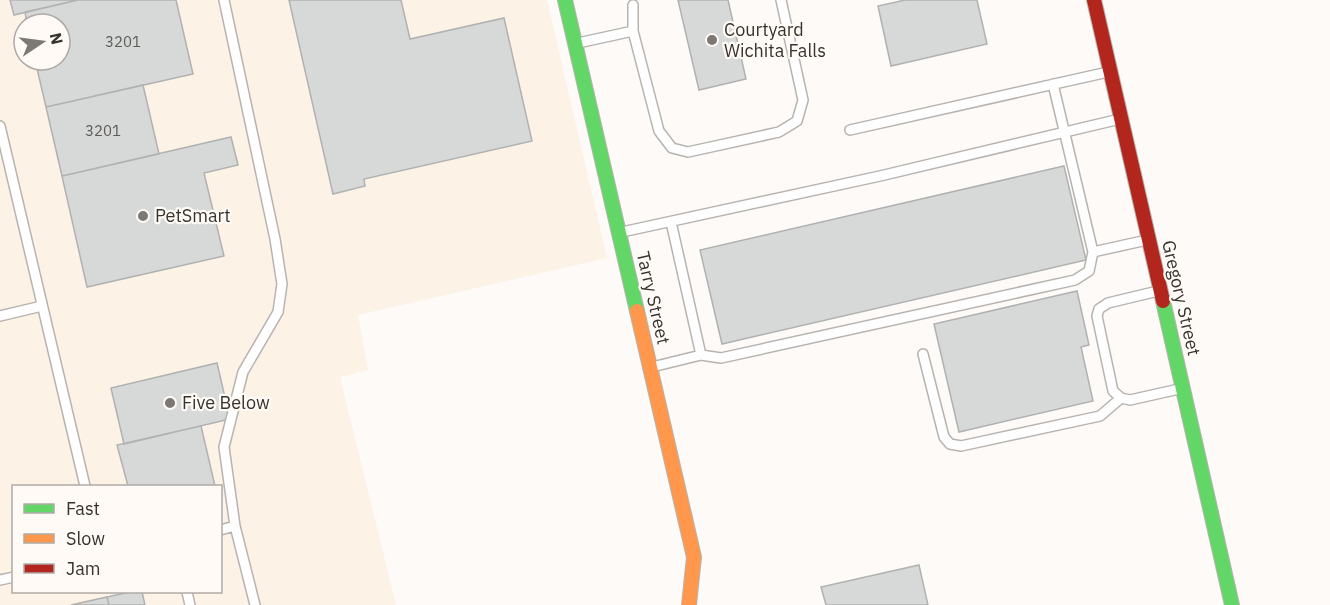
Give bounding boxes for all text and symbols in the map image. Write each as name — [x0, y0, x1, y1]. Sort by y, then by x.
north arrow — [12, 12, 72, 72]
place label: Courtyard Wichita Falls — [724, 18, 826, 62]
text: N — [46, 31, 68, 47]
house number: 3201 — [105, 32, 141, 51]
marker: Courtyard Wichita Falls — [705, 33, 719, 47]
house number: 3201 — [85, 121, 121, 140]
place label: PetSmart — [155, 204, 231, 227]
marker: PetSmart — [136, 209, 150, 223]
street label: Gregory Street — [1157, 238, 1206, 358]
street label: Tarry Street — [632, 249, 675, 347]
place label: Five Below — [182, 391, 270, 414]
marker: Five Below — [163, 396, 177, 410]
legend — [12, 485, 222, 593]
text: Fast — [66, 497, 100, 520]
text: Slow — [66, 527, 105, 550]
text: Jam — [66, 557, 101, 580]

